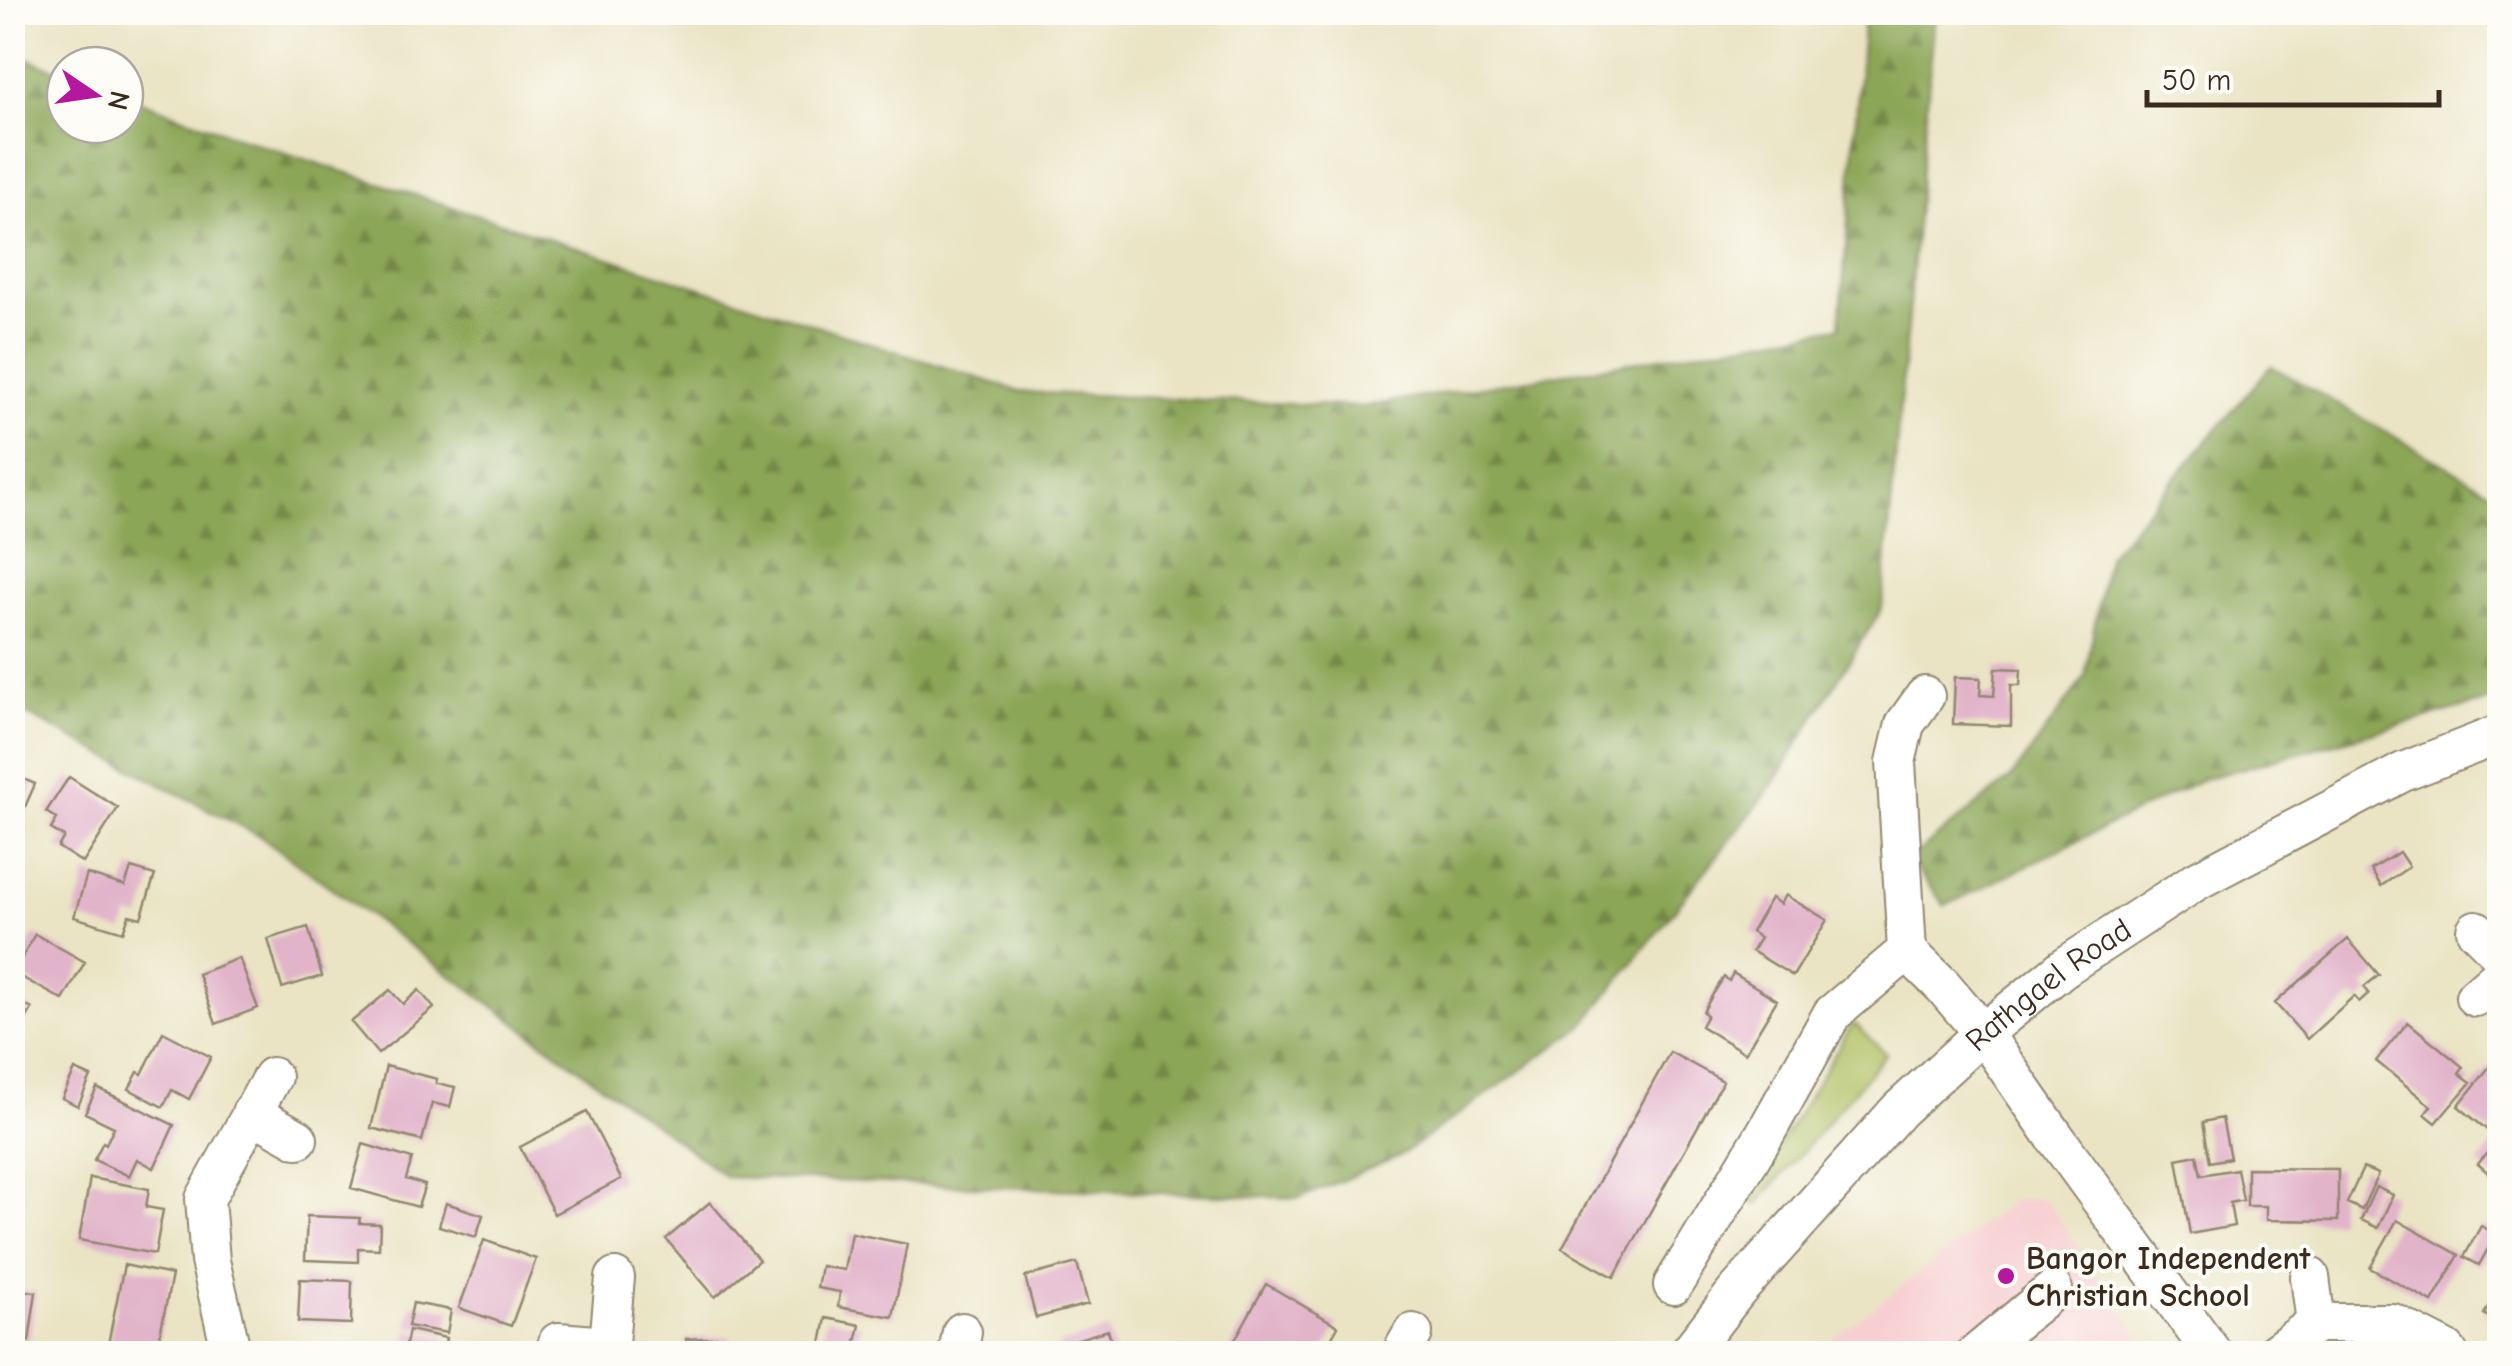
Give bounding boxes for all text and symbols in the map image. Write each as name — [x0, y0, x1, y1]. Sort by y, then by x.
north arrow — [45, 45, 145, 145]
scale bar — [2147, 45, 2440, 107]
text: 50 m — [2162, 63, 2231, 98]
text: N — [101, 88, 136, 113]
street label: Rathgael Road — [1958, 911, 2138, 1059]
place label: Bangor Independent Christian School — [2026, 1240, 2311, 1314]
marker: Bangor Independent Christian School — [1995, 1265, 2017, 1287]

